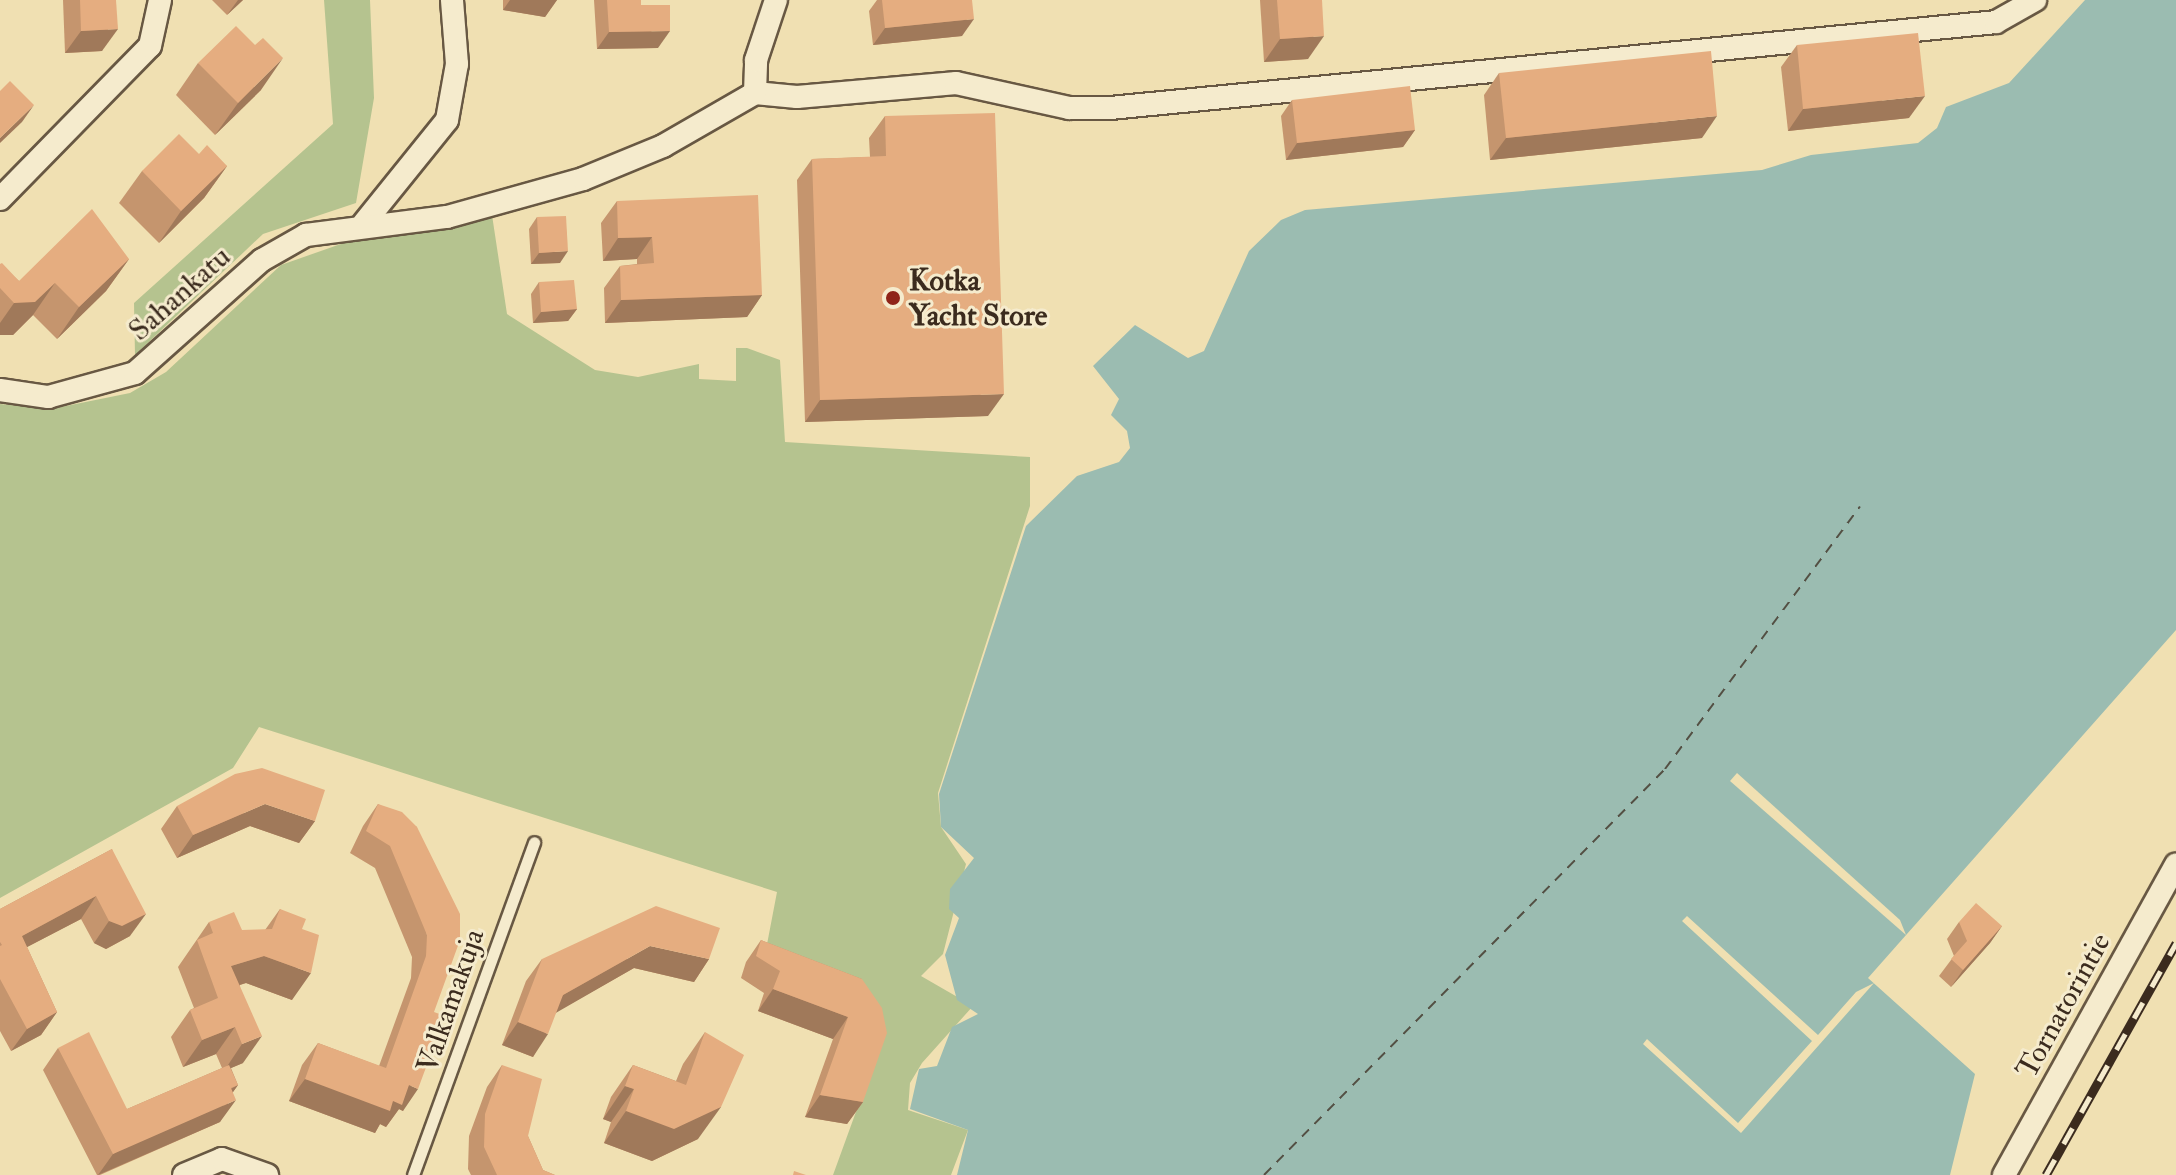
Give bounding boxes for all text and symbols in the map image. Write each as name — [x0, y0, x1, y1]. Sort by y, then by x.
street label: Sahankatu — [122, 239, 238, 349]
place label: Kotka Yacht Store — [909, 263, 1047, 334]
marker: Kotka Yacht Store — [884, 289, 902, 307]
street label: Valkamakuja — [410, 924, 492, 1078]
street label: Tornatorintie — [2009, 927, 2119, 1085]

